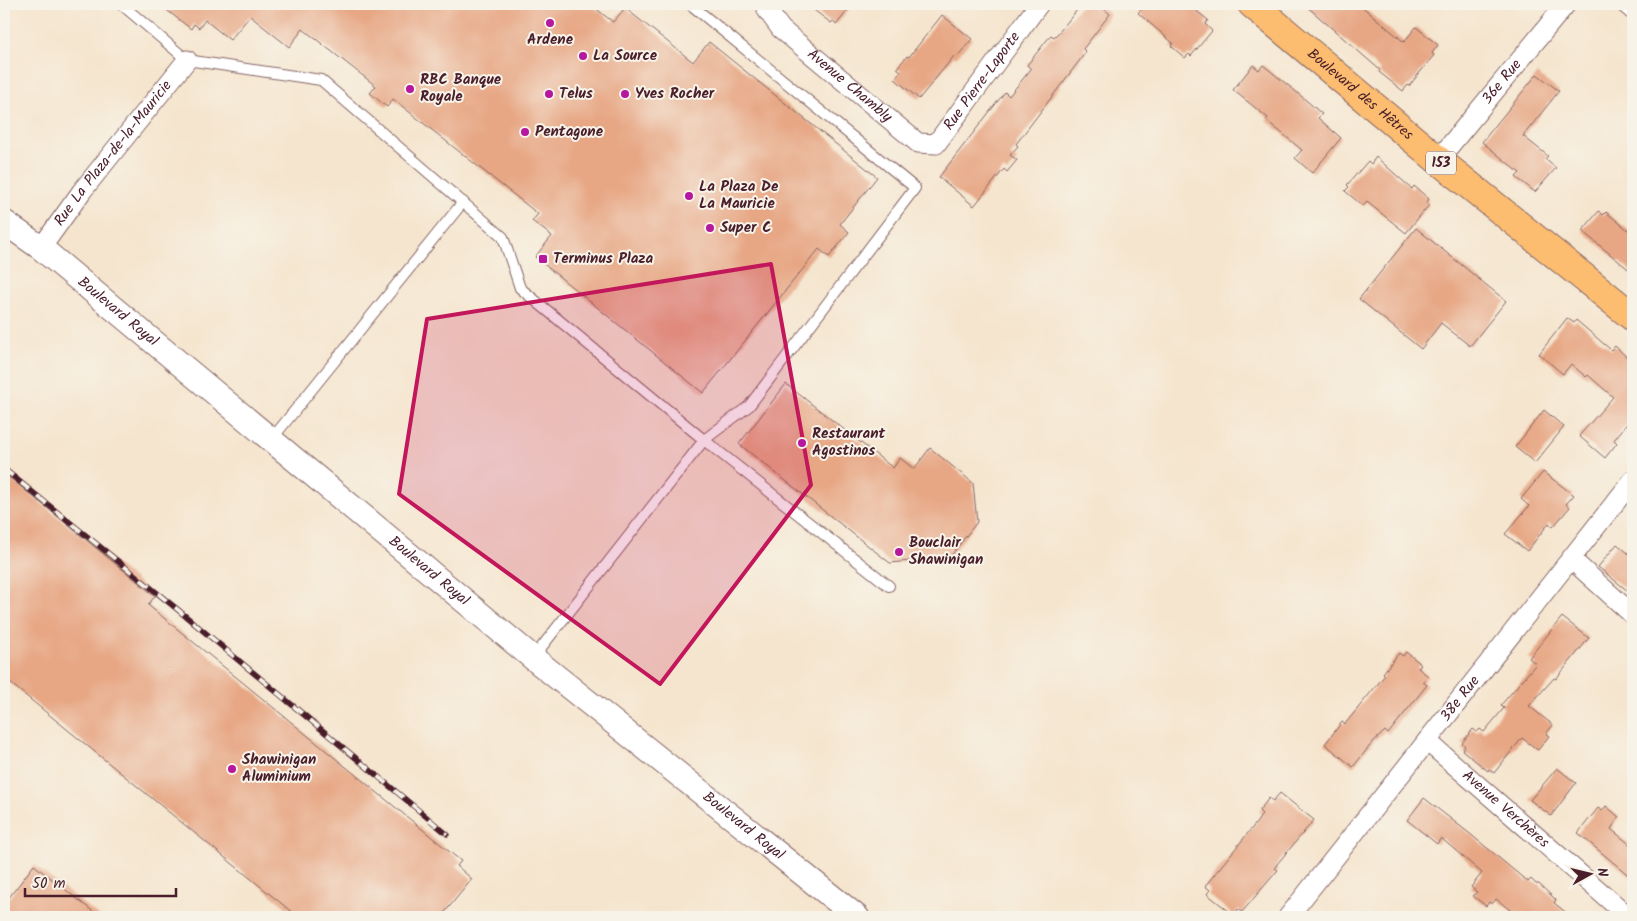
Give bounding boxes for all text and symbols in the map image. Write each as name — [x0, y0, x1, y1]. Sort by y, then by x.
marker: Ardene — [544, 17, 556, 29]
street label: Rue Pierre-Laporte — [938, 27, 1027, 136]
place label: Ardene — [527, 28, 574, 52]
street label: Avenue Chambly — [801, 43, 898, 129]
street label: Boulevard des Hêtres — [1301, 43, 1419, 147]
place label: La Source — [593, 44, 658, 68]
marker: La Source — [577, 50, 589, 62]
street label: 36e Rue — [1476, 54, 1528, 110]
place label: RBC Banque Royale — [420, 68, 502, 109]
street label: Rue La Plaza-de-la-Mauricie — [48, 75, 178, 231]
place label: Telus — [559, 82, 593, 106]
place label: Yves Rocher — [635, 82, 715, 106]
marker: RBC Banque Royale — [404, 83, 416, 95]
marker: Telus — [543, 88, 555, 100]
marker: Yves Rocher — [619, 88, 631, 100]
place label: Pentagone — [535, 120, 604, 144]
marker: Pentagone — [519, 126, 531, 138]
road number: 153 — [1426, 152, 1456, 174]
place label: La Plaza De La Mauricie — [699, 175, 779, 216]
marker: La Plaza De La Mauricie — [683, 190, 695, 202]
place label: Super C — [720, 216, 771, 240]
marker: Super C — [704, 222, 716, 234]
place label: Terminus Plaza — [553, 247, 654, 271]
marker: Terminus Plaza — [537, 253, 549, 265]
street label: Boulevard Royal — [72, 271, 164, 353]
place label: Restaurant Agostinos — [812, 422, 885, 463]
marker: Restaurant Agostinos — [796, 437, 808, 449]
street label: Boulevard Royal — [383, 530, 475, 612]
place label: Bouclair Shawinigan — [909, 531, 983, 572]
marker: Bouclair Shawinigan — [893, 546, 905, 558]
street label: 38e Rue — [1434, 670, 1486, 727]
place label: Shawinigan Aluminium — [242, 748, 316, 789]
marker: Shawinigan Aluminium — [226, 763, 238, 775]
street label: Avenue Verchères — [1456, 764, 1555, 855]
street label: Boulevard Royal — [697, 786, 790, 867]
north arrow — [1564, 848, 1614, 898]
scale bar — [25, 866, 176, 898]
text: N — [1590, 866, 1613, 878]
text: 50 m — [32, 872, 66, 896]

